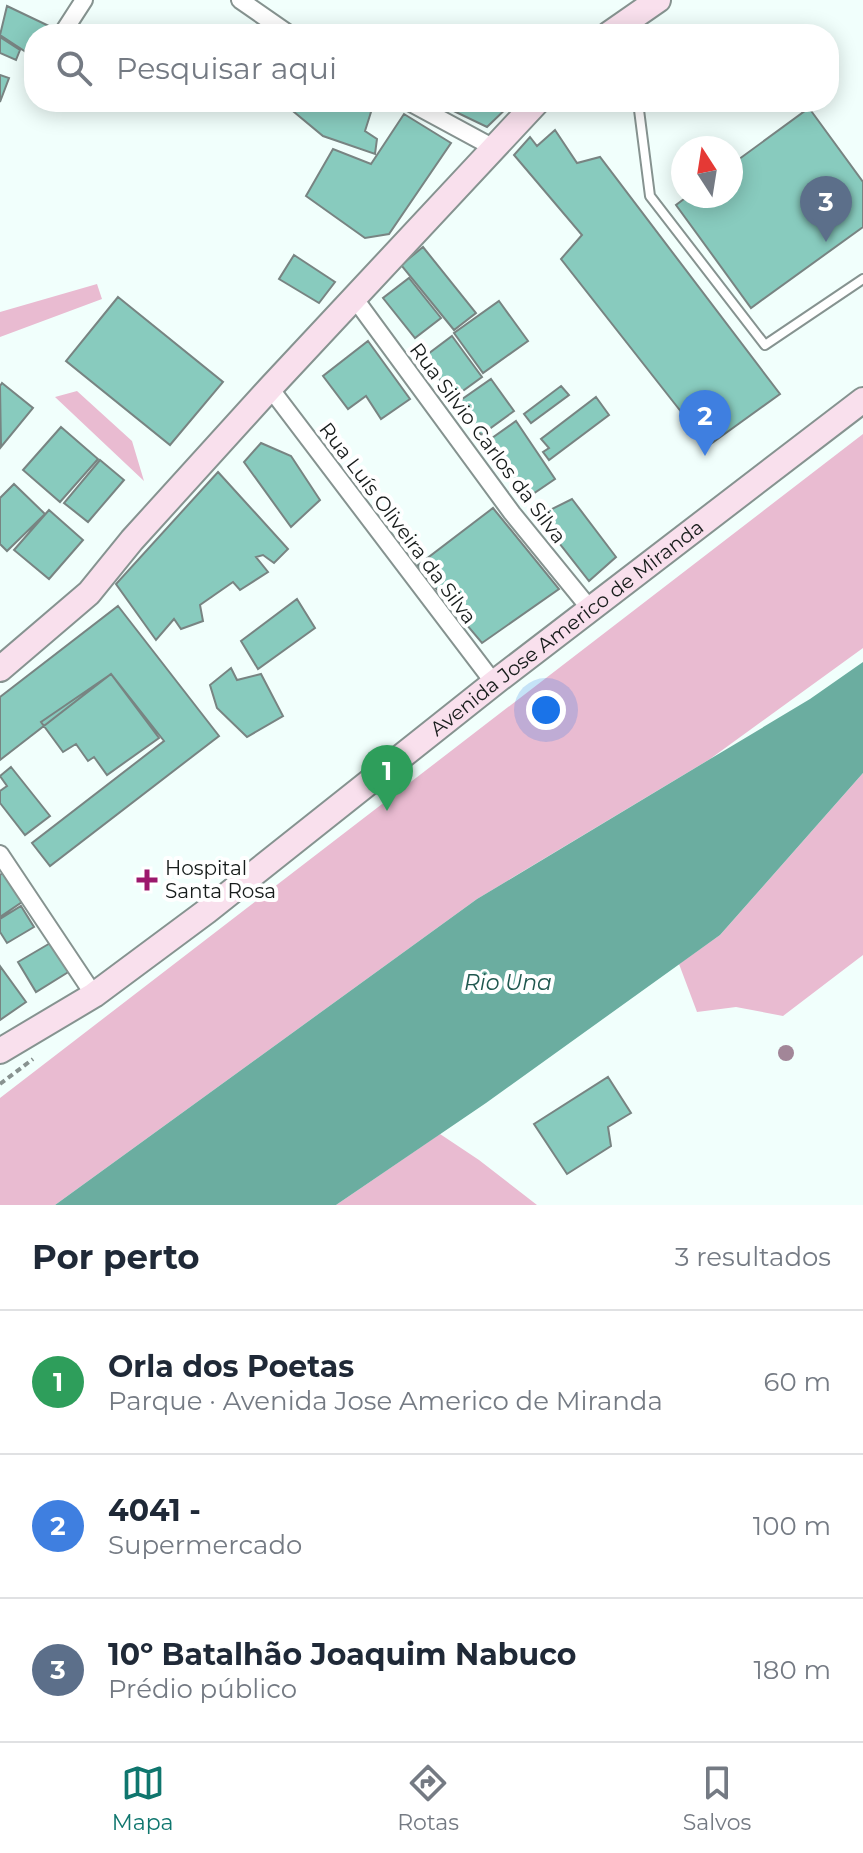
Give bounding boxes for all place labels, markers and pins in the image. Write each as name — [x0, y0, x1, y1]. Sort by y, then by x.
pin: 3 — [800, 176, 852, 242]
pin: 2 — [679, 390, 731, 456]
pin: 1 — [361, 745, 413, 811]
place label: Hospital Santa Rosa — [165, 856, 276, 903]
marker: Hospital Santa Rosa — [136, 869, 158, 891]

